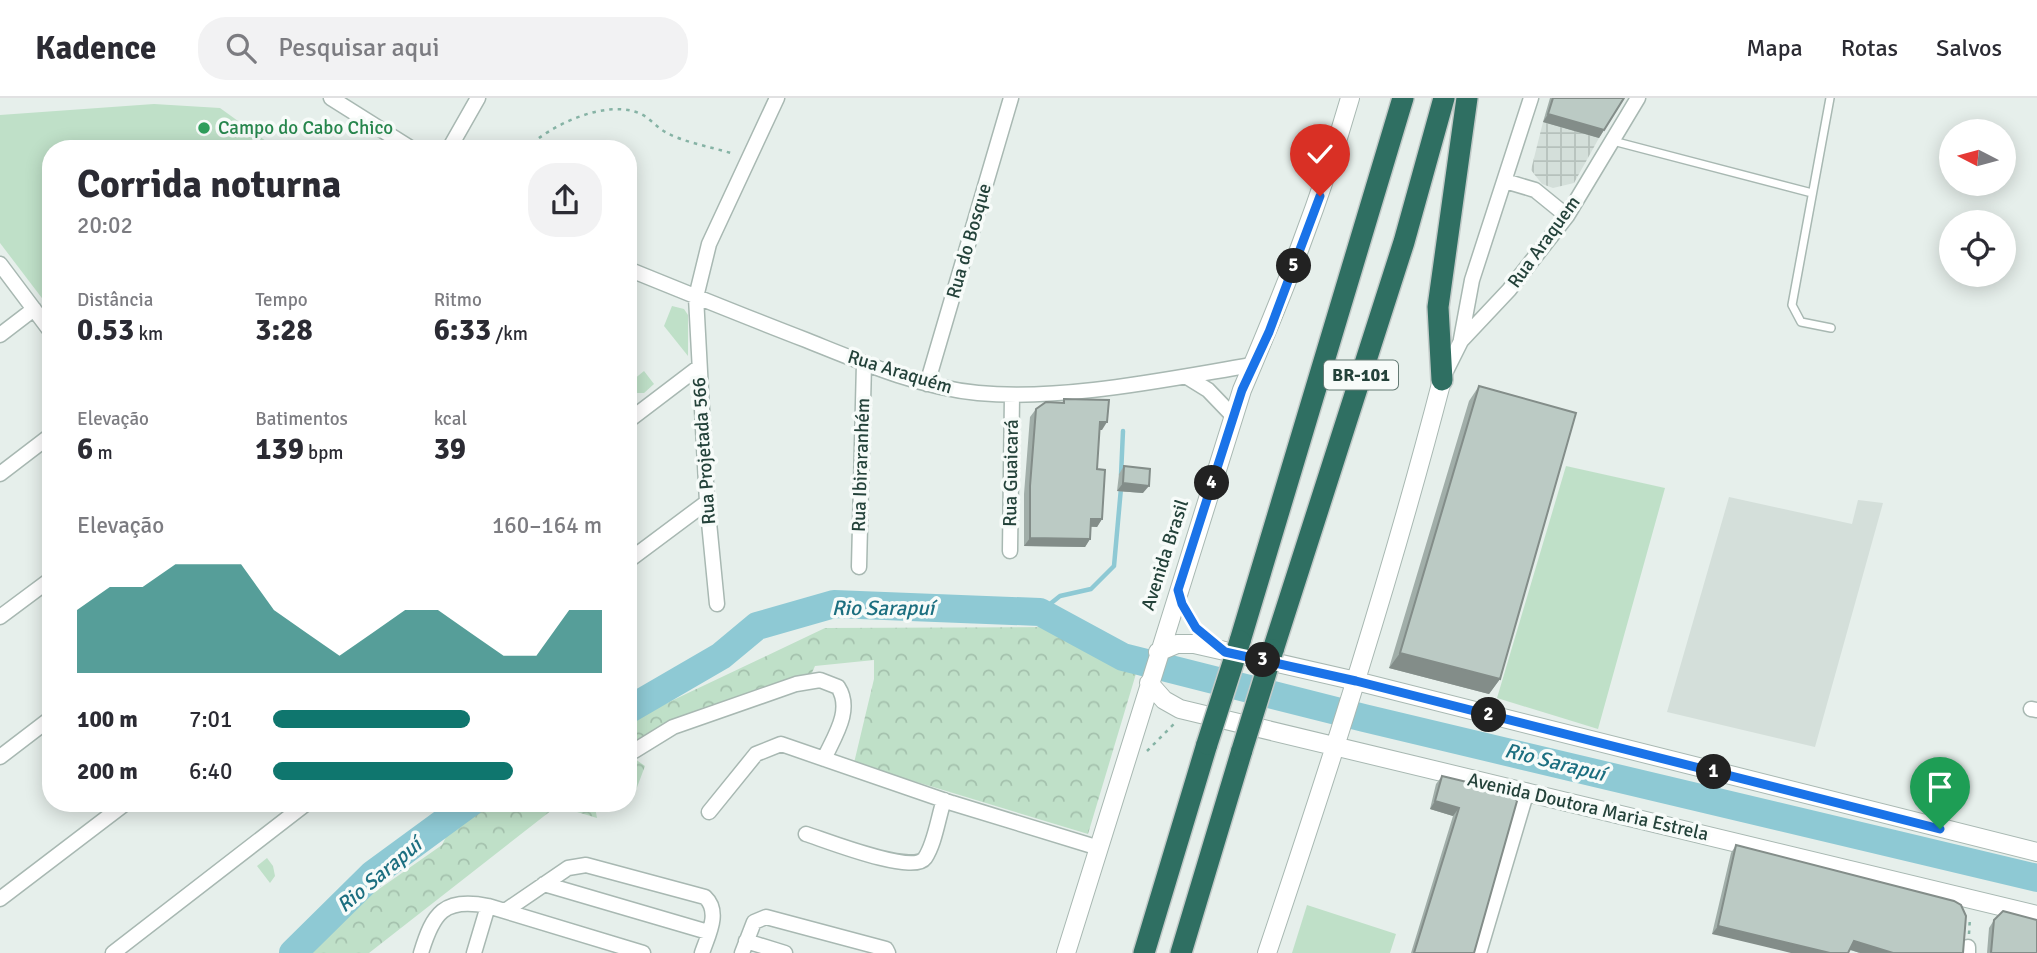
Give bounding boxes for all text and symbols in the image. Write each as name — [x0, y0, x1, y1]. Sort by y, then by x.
search box — [198, 17, 688, 80]
text: Kadence — [35, 28, 156, 69]
icon: search — [222, 29, 260, 67]
text: Pesquisar aqui — [278, 32, 439, 64]
text: Mapa — [1746, 33, 1803, 63]
text: Rotas — [1841, 33, 1898, 63]
text: Salvos — [1936, 33, 2002, 63]
place label: Campo do Cabo Chico — [218, 116, 393, 140]
north arrow — [1939, 119, 2016, 196]
map controls — [1939, 119, 2016, 287]
marker: Campo do Cabo Chico — [196, 120, 212, 136]
pin — [1290, 124, 1350, 196]
icon: check — [1301, 135, 1339, 173]
text: Corrida noturna — [77, 161, 341, 208]
button: share — [528, 163, 602, 237]
street label: Rua do Bosque — [941, 181, 997, 301]
street label: Rua Araquem — [1502, 191, 1586, 293]
button: locate — [1939, 210, 2016, 287]
text: 20:02 — [77, 211, 133, 240]
pin: 5 — [1276, 248, 1312, 284]
text: 5 — [1288, 253, 1299, 277]
text: Distância — [77, 288, 153, 312]
text: Tempo — [255, 288, 308, 312]
text: Ritmo — [434, 288, 482, 312]
text: 0.53 — [77, 312, 134, 349]
text: 3:28 — [255, 312, 313, 349]
text: 6:33 — [434, 312, 491, 349]
text: km — [134, 322, 163, 346]
text: /km — [491, 322, 528, 346]
street label: Rua Araquém — [845, 345, 955, 399]
road number: BR-101 — [1324, 360, 1398, 390]
street label: Rua Projetada 566 — [687, 376, 721, 526]
street label: Rua Ibiraranhém — [847, 397, 875, 533]
text: Elevação — [77, 407, 149, 431]
text: Batimentos — [255, 407, 348, 431]
text: kcal — [434, 407, 467, 431]
street label: Rua Guaicará — [998, 419, 1024, 527]
text: 6 — [77, 431, 93, 468]
text: 139 — [255, 431, 304, 468]
text: 39 — [434, 431, 466, 468]
text: m — [93, 441, 113, 465]
text: bpm — [304, 441, 343, 465]
pin: 4 — [1194, 466, 1230, 500]
text: 4 — [1206, 470, 1217, 494]
street label: Avenida Brasil — [1136, 496, 1194, 614]
text: Elevação — [77, 511, 164, 540]
text: 160–164 m — [492, 511, 602, 540]
water label: Rio Sarapuí — [832, 595, 939, 621]
pin: 3 — [1246, 642, 1280, 678]
text: 3 — [1257, 647, 1268, 671]
pin: 2 — [1472, 698, 1506, 732]
text: 2 — [1483, 702, 1494, 726]
text: 100 m — [77, 705, 138, 734]
text: 7:01 — [189, 705, 232, 734]
water label: Rio Sarapuí — [1502, 737, 1612, 788]
pin: 1 — [1696, 754, 1732, 790]
text: 200 m — [77, 757, 138, 786]
text: 6:40 — [189, 757, 232, 786]
pin — [1910, 757, 1970, 829]
text: 1 — [1708, 759, 1719, 783]
street label: Avenida Doutora Maria Estrela — [1465, 768, 1711, 846]
icon: arrive — [1921, 768, 1959, 806]
water label: Rio Sarapuí — [331, 829, 430, 918]

